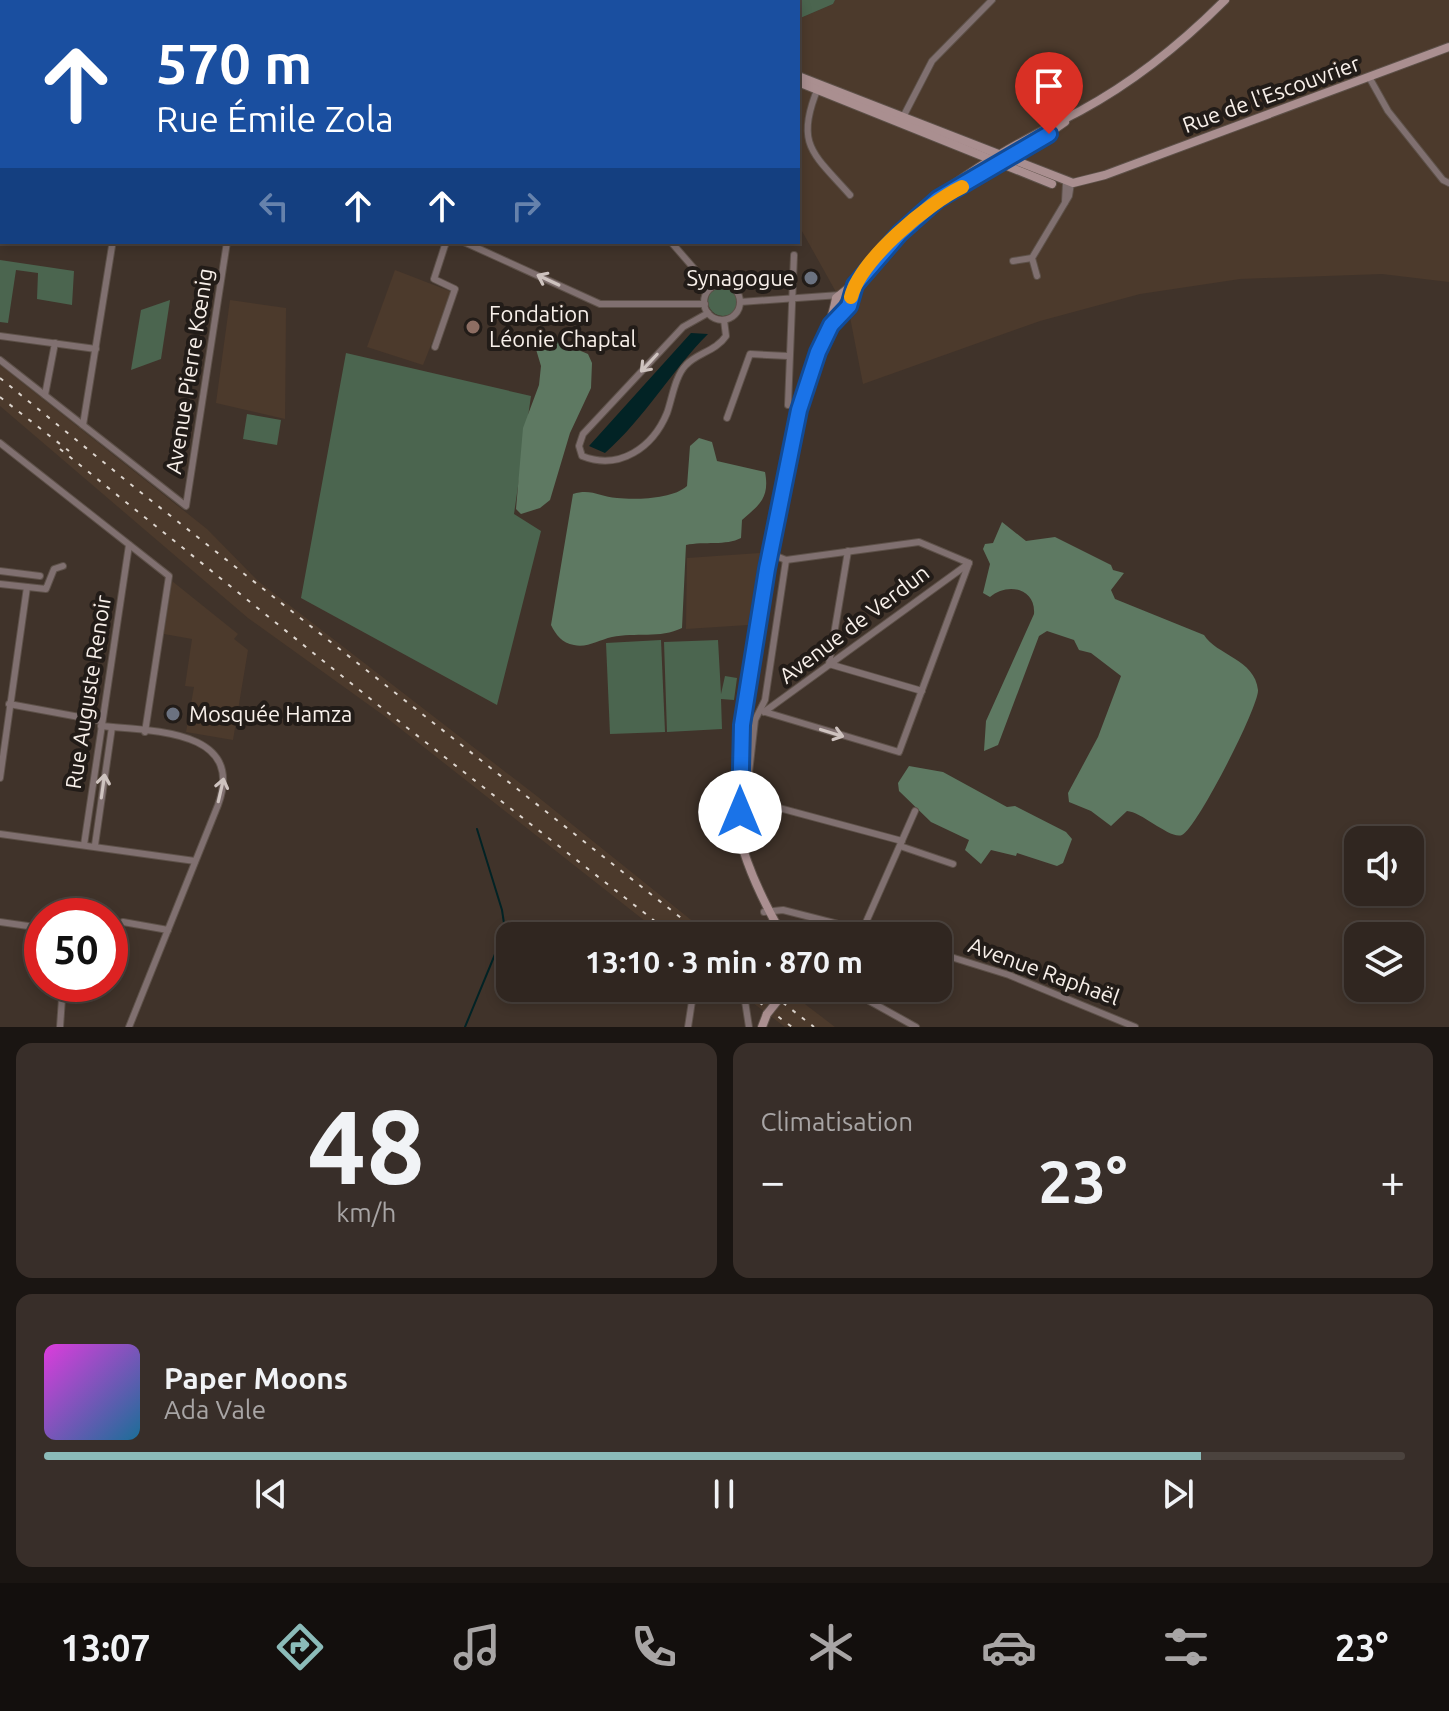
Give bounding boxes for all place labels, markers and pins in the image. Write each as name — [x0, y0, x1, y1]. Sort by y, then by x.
pin — [1015, 52, 1083, 134]
place label: Synagogue — [686, 265, 795, 290]
marker: Synagogue — [802, 269, 820, 287]
place label: Fondation Léonie Chaptal — [489, 301, 636, 351]
marker: Fondation Léonie Chaptal — [464, 318, 482, 336]
place label: Mosquée Hamza — [189, 701, 352, 726]
marker: Mosquée Hamza — [164, 705, 182, 723]

